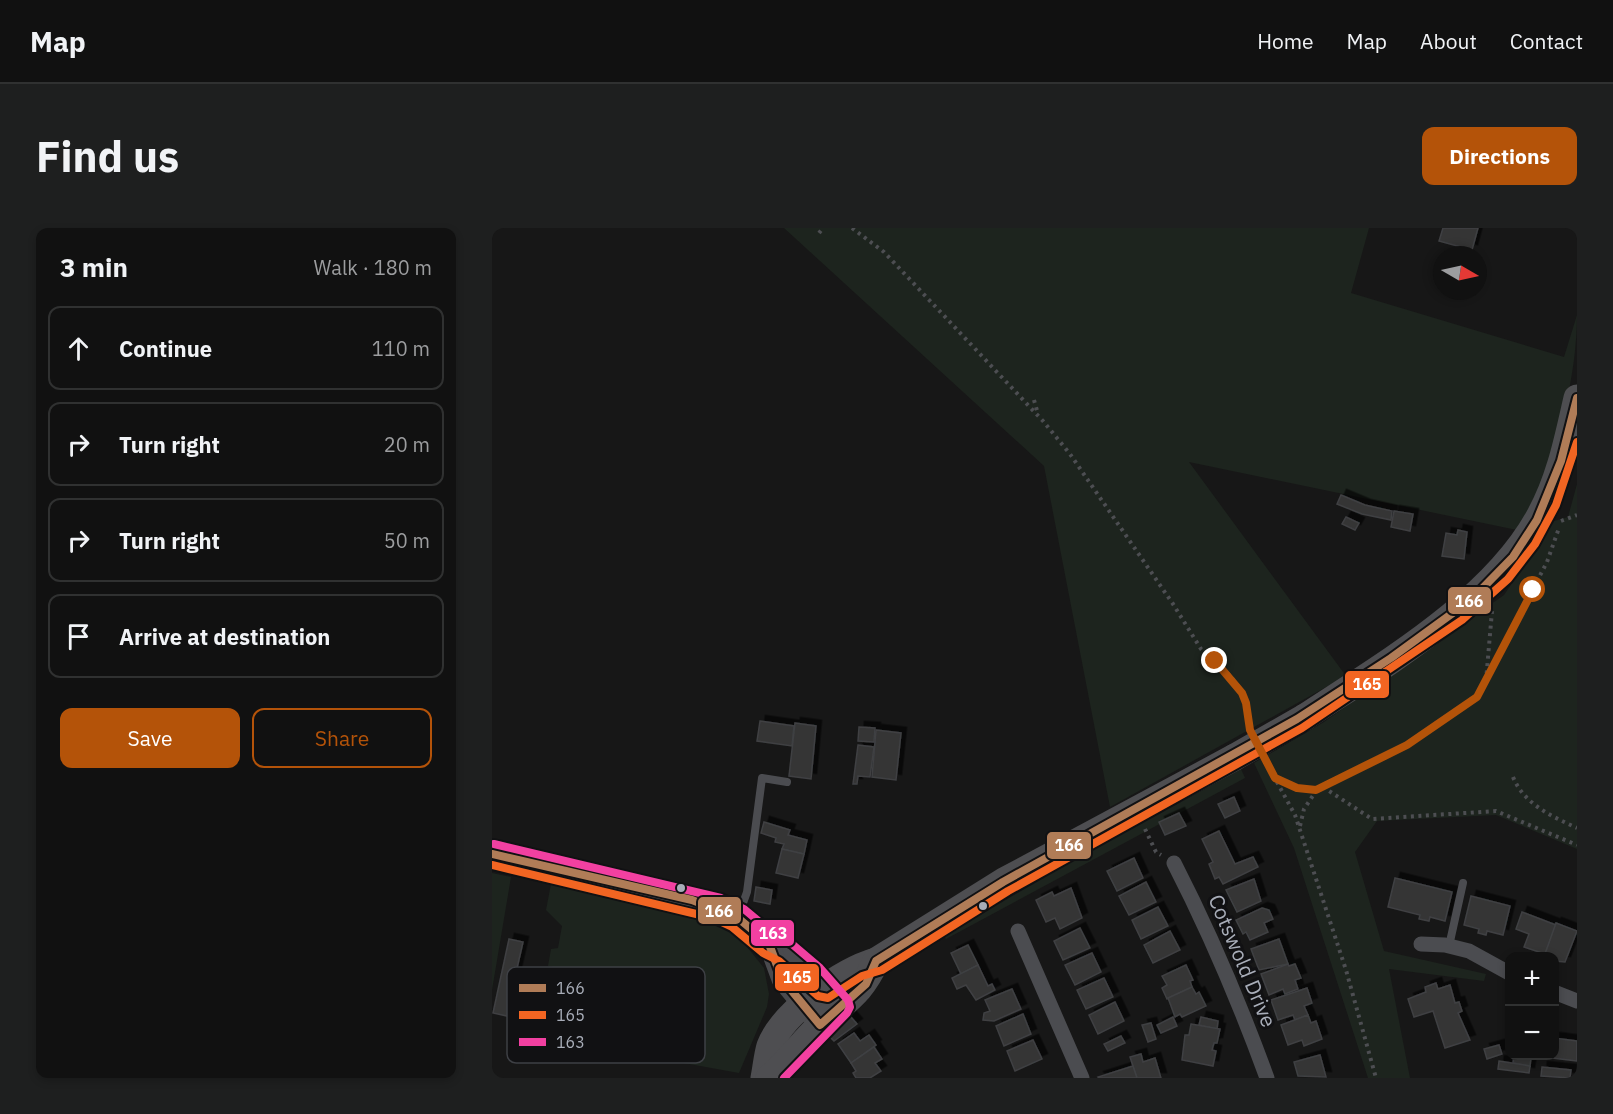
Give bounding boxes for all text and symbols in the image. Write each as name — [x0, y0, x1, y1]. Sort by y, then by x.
text: Map — [30, 23, 86, 60]
text: Home — [1257, 27, 1314, 55]
text: Map — [1347, 27, 1387, 55]
text: About — [1420, 27, 1477, 55]
text: Contact — [1510, 27, 1583, 55]
button: Directions — [1422, 127, 1577, 185]
text: Find us — [36, 129, 179, 184]
north arrow — [1433, 246, 1487, 300]
text: 3 min — [60, 250, 128, 284]
text: Walk · 180 m — [314, 254, 432, 281]
icon: ahead — [62, 332, 95, 365]
text: Continue — [119, 334, 212, 363]
text: 110 m — [372, 335, 430, 362]
icon: right — [62, 428, 95, 461]
text: Turn right — [119, 430, 220, 459]
text: 20 m — [384, 431, 430, 458]
icon: right — [62, 524, 95, 557]
text: Turn right — [119, 526, 220, 555]
text: 50 m — [384, 527, 430, 554]
route start — [1519, 576, 1545, 602]
line badge: 166 — [1447, 586, 1492, 615]
text: 166 — [1455, 591, 1484, 611]
icon: arrive — [62, 620, 95, 653]
text: Arrive at destination — [119, 622, 330, 651]
route end — [1201, 647, 1227, 673]
line badge: 165 — [1344, 670, 1390, 699]
text: 165 — [1353, 674, 1382, 694]
button: Save — [60, 708, 240, 768]
button: Share — [252, 708, 432, 768]
line badge: 166 — [1046, 831, 1092, 860]
text: 166 — [1055, 835, 1084, 855]
unlabelled marker — [675, 882, 687, 894]
street label: Cotswold Drive — [1202, 890, 1283, 1031]
line badge: 166 — [697, 896, 742, 925]
unlabelled marker — [977, 900, 989, 912]
text: 166 — [705, 901, 734, 921]
line badge: 163 — [750, 919, 795, 947]
text: 163 — [759, 923, 787, 943]
map controls — [1505, 952, 1559, 1060]
button: + — [1505, 952, 1559, 1006]
line badge: 165 — [774, 963, 820, 992]
legend — [507, 967, 705, 1063]
text: 165 — [783, 967, 812, 987]
text: 166 — [556, 978, 585, 998]
text: 165 — [556, 1005, 585, 1025]
button: − — [1505, 1006, 1559, 1060]
text: 163 — [556, 1032, 585, 1052]

